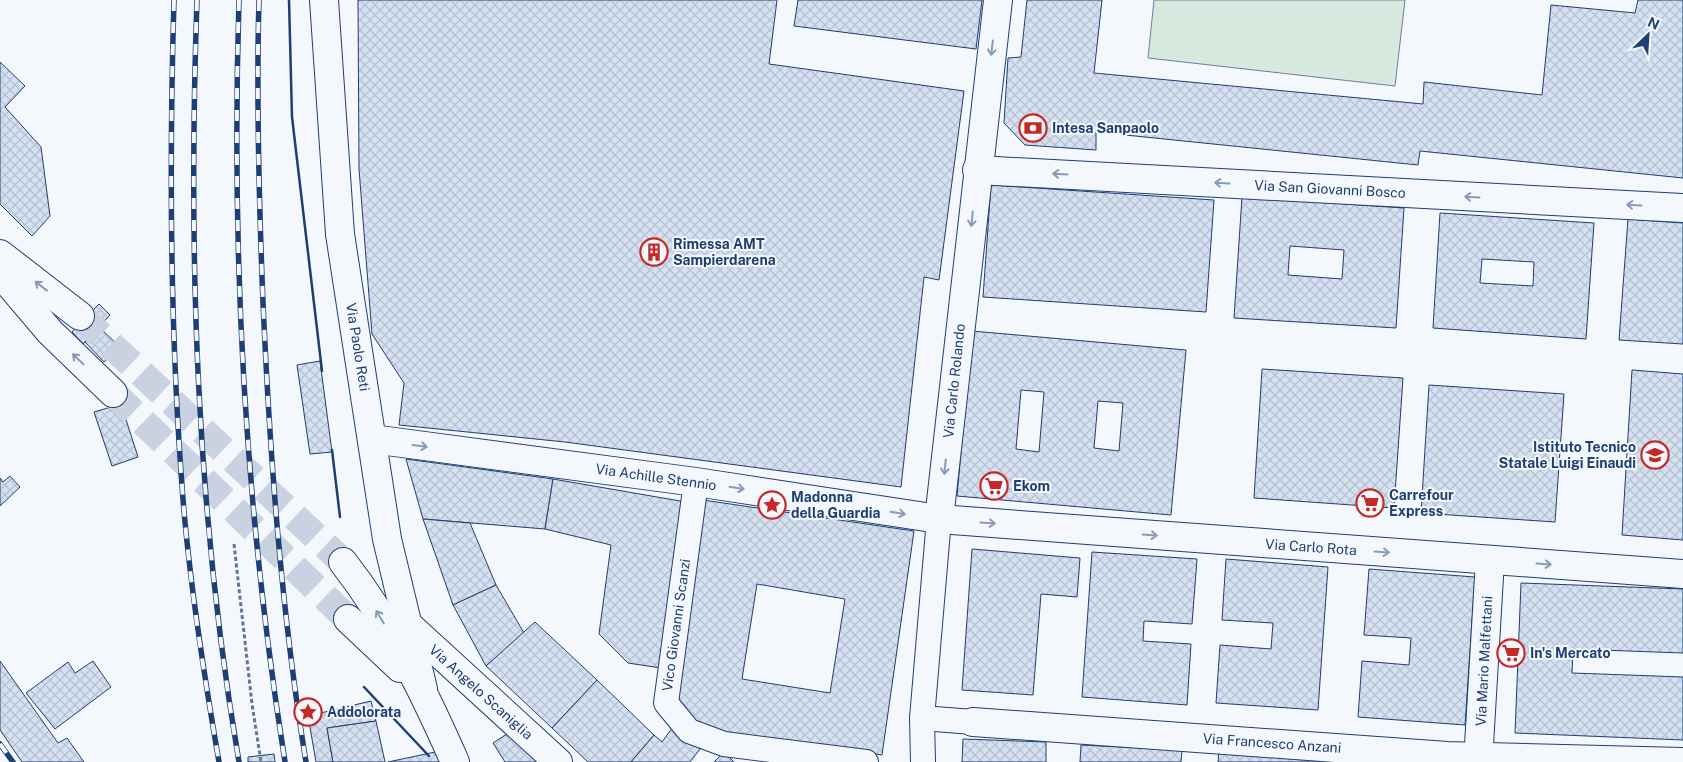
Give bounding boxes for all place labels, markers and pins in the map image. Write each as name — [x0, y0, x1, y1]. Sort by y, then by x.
bank icon: Intesa Sanpaolo — [1018, 113, 1048, 143]
place label: Intesa Sanpaolo — [1052, 120, 1159, 136]
place label: Rimessa AMT Sampierdarena — [673, 236, 776, 268]
building icon: Rimessa AMT Sampierdarena — [639, 237, 669, 267]
place label: Istituto Tecnico Statale Luigi Einaudi — [1499, 439, 1636, 471]
school or university icon: Istituto Tecnico Statale Luigi Einaudi — [1640, 440, 1670, 470]
supermarket icon: Ekom — [979, 471, 1009, 501]
place label: Ekom — [1013, 478, 1050, 494]
place label: Carrefour Express — [1389, 487, 1454, 519]
supermarket icon: Carrefour Express — [1355, 488, 1385, 518]
place label: Madonna della Guardia — [791, 489, 881, 521]
place icon: Madonna della Guardia — [757, 490, 787, 520]
supermarket icon: In's Mercato — [1496, 638, 1526, 668]
place label: In's Mercato — [1530, 645, 1611, 661]
place icon: Addolorata — [293, 697, 323, 727]
place label: Addolorata — [327, 704, 401, 720]

